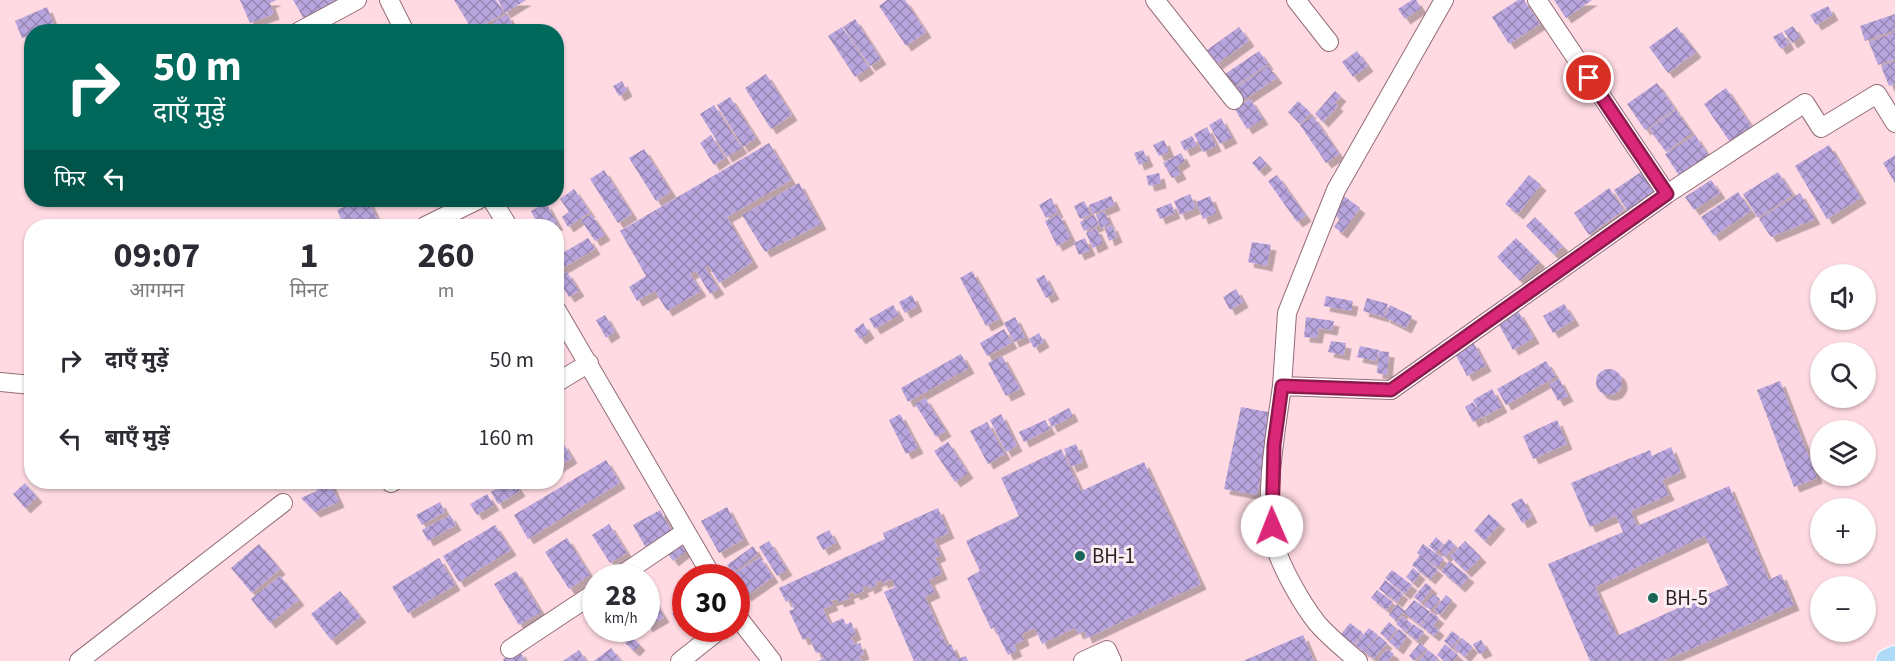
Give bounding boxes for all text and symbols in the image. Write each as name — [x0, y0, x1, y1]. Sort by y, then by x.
text: 50 m — [153, 37, 242, 97]
icon: right — [54, 48, 132, 126]
pin — [1563, 52, 1614, 103]
icon: arrive — [1572, 61, 1605, 94]
text: दाएँ मुड़ें — [153, 93, 225, 132]
icon: left — [98, 162, 131, 195]
text: फिर — [54, 163, 86, 195]
text: 09:07 — [113, 230, 200, 281]
text: 1 — [299, 230, 318, 281]
text: 260 — [417, 230, 475, 281]
map controls — [1810, 264, 1876, 642]
button: sound — [1810, 264, 1876, 330]
text: आगमन — [129, 277, 184, 305]
text: मिनट — [290, 277, 328, 305]
text: m — [438, 277, 454, 305]
button: search — [1810, 342, 1876, 408]
icon: right — [54, 344, 87, 377]
text: दाएँ मुड़ें — [105, 344, 168, 376]
text: 50 m — [489, 344, 534, 376]
button: layers — [1810, 420, 1876, 486]
icon: left — [54, 422, 87, 455]
text: बाएँ मुड़ें — [105, 422, 170, 454]
text: 160 m — [479, 422, 534, 454]
position arrow — [1240, 494, 1304, 558]
button: + — [1810, 498, 1876, 564]
place label: BH-1 — [1092, 541, 1135, 571]
marker: BH-1 — [1073, 549, 1087, 563]
speed limit sign: 30 — [672, 564, 750, 642]
text: 28 — [605, 574, 637, 617]
button: − — [1810, 576, 1876, 642]
place label: BH-5 — [1665, 583, 1708, 613]
marker: BH-5 — [1646, 591, 1660, 605]
text: km/h — [604, 608, 638, 629]

